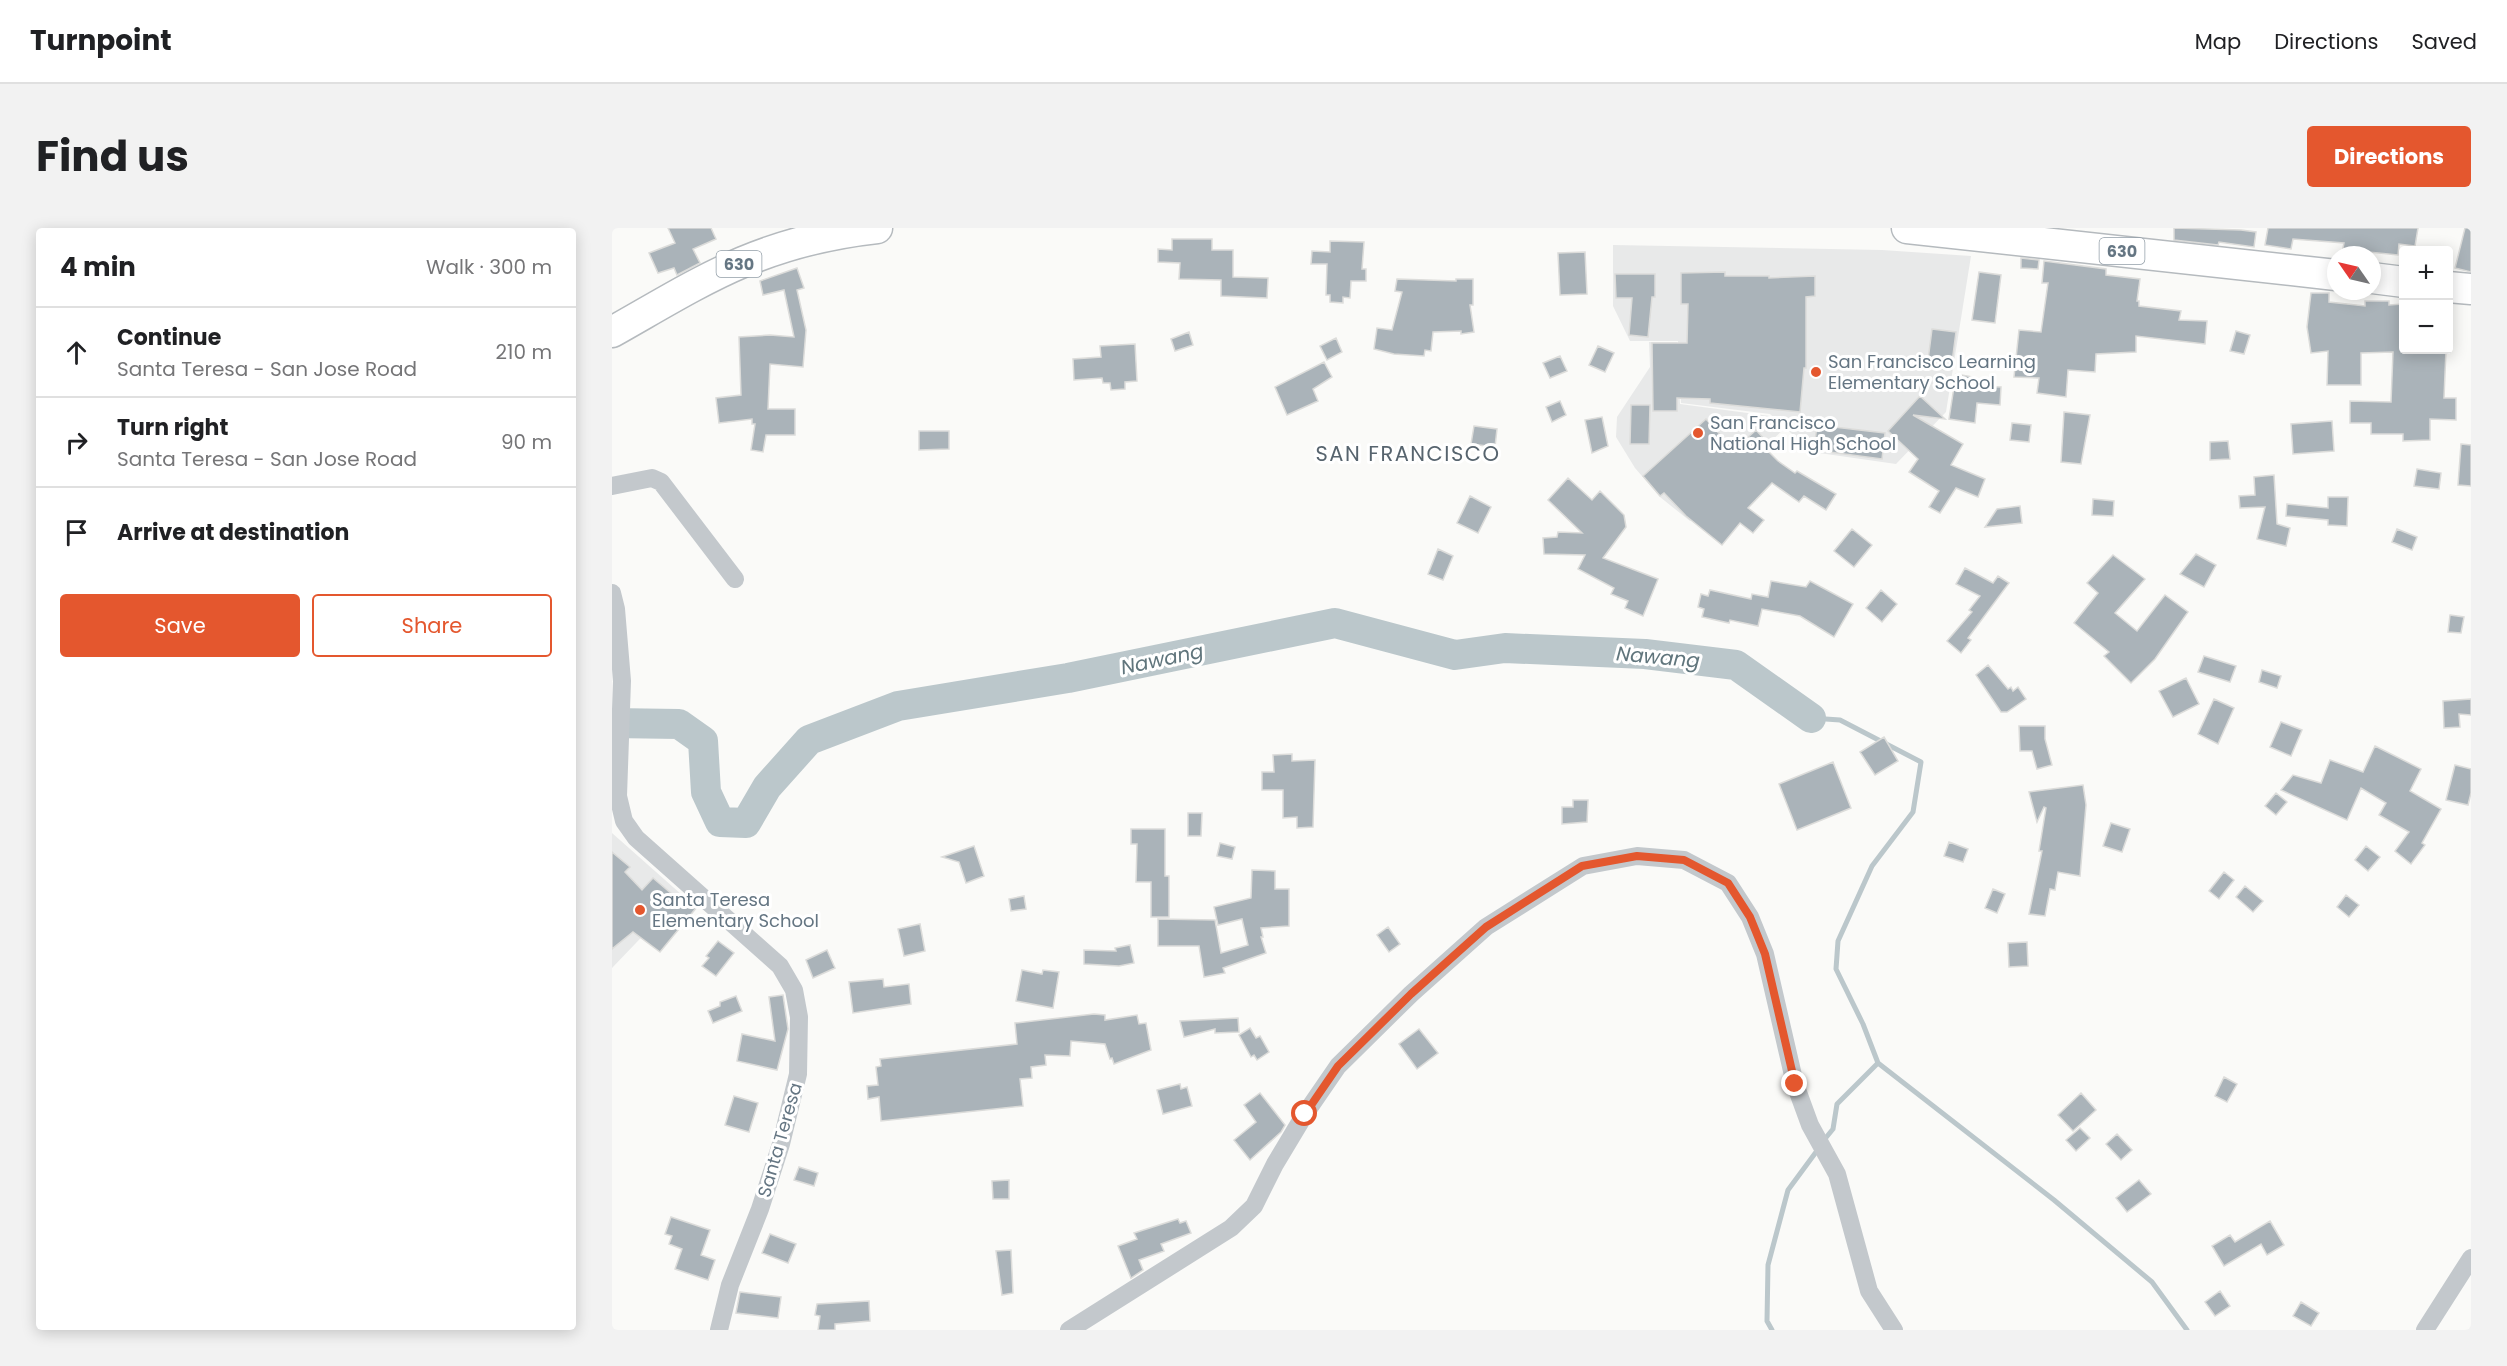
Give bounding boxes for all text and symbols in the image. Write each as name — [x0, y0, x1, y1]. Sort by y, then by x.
text: Turnpoint — [30, 21, 172, 60]
text: Map — [2195, 27, 2241, 56]
text: Directions — [2274, 27, 2378, 56]
text: Saved — [2411, 27, 2477, 56]
button: Directions — [2307, 126, 2471, 187]
text: Find us — [36, 127, 189, 186]
road number: 630 — [2100, 238, 2144, 264]
north arrow — [2327, 246, 2381, 300]
map controls — [2399, 246, 2453, 354]
button: + — [2399, 246, 2453, 300]
text: 4 min — [60, 249, 136, 285]
road number: 630 — [716, 251, 762, 277]
text: Walk · 300 m — [426, 253, 552, 281]
button: − — [2399, 300, 2453, 354]
text: Continue — [117, 322, 221, 353]
icon: ahead — [60, 336, 93, 369]
text: 210 m — [496, 338, 552, 366]
place label: San Francisco Learning Elementary School — [1828, 349, 2036, 395]
text: Santa Teresa - San Jose Road — [117, 355, 417, 383]
marker: San Francisco Learning Elementary School — [1809, 365, 1823, 379]
place label: San Francisco National High School — [1710, 410, 1896, 456]
text: Turn right — [117, 412, 228, 443]
icon: right — [60, 426, 93, 459]
marker: San Francisco National High School — [1691, 426, 1705, 440]
text: 90 m — [501, 428, 552, 456]
district label: SAN FRANCISCO — [1315, 439, 1501, 468]
text: Santa Teresa - San Jose Road — [117, 445, 417, 473]
icon: arrive — [60, 516, 93, 549]
text: Arrive at destination — [117, 517, 349, 548]
button: Save — [60, 594, 300, 657]
button: Share — [312, 594, 552, 657]
water label: Nawang — [1118, 637, 1206, 681]
water label: Nawang — [1615, 639, 1701, 675]
place label: Santa Teresa Elementary School — [652, 887, 819, 933]
marker: Santa Teresa Elementary School — [633, 903, 647, 917]
route end — [1781, 1070, 1807, 1096]
street label: Santa Teresa — [751, 1080, 808, 1200]
route start — [1291, 1100, 1317, 1126]

